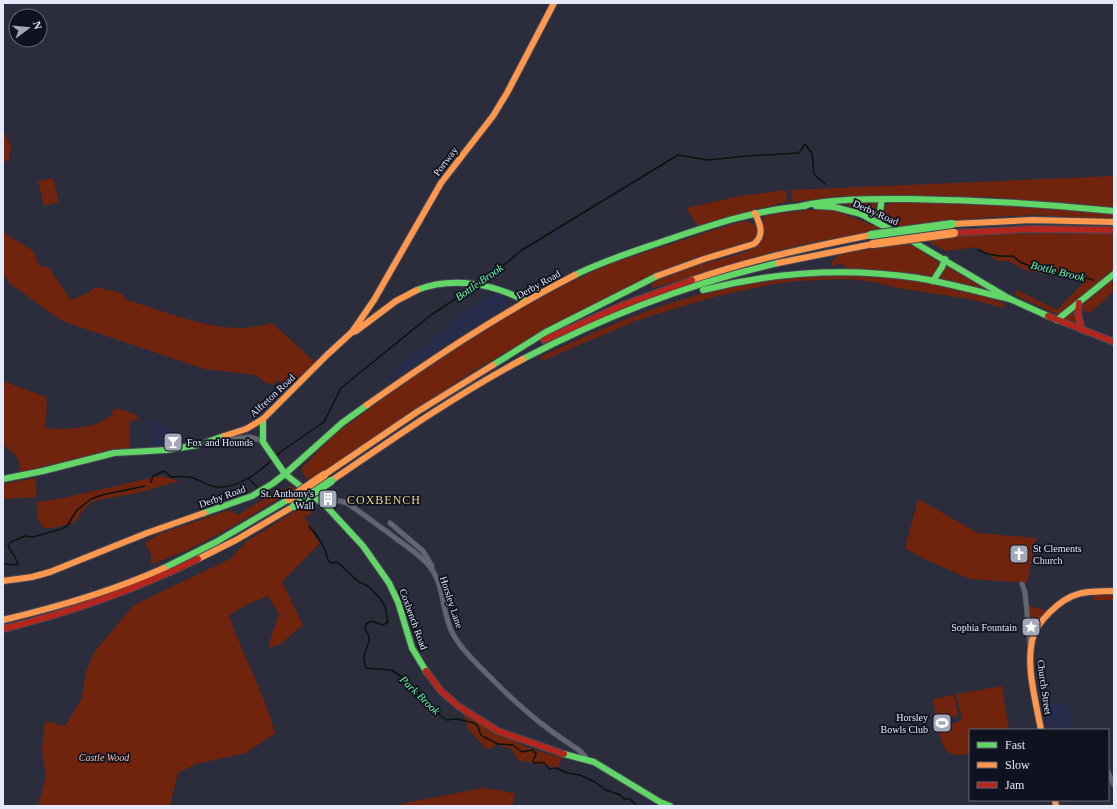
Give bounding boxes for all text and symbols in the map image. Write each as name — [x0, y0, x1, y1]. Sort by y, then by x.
north arrow — [8, 8, 48, 48]
text: N — [31, 20, 44, 31]
street label: Portway — [431, 145, 460, 178]
street label: Derby Road — [851, 198, 900, 227]
water label: Bottle Brook — [1030, 258, 1087, 284]
water label: Bottle Brook — [453, 261, 506, 303]
street label: Derby Road — [514, 268, 562, 301]
street label: Alfreton Road — [248, 372, 297, 419]
bar icon: Fox and Hounds — [162, 431, 184, 453]
place label: Fox and Hounds — [187, 437, 253, 448]
street label: Derby Road — [197, 483, 247, 510]
place label: St. Anthony's Wall — [261, 488, 314, 511]
building icon: St. Anthony's Wall — [317, 488, 339, 510]
district label: COXBENCH — [347, 493, 421, 507]
church icon: St Clements Church — [1008, 543, 1030, 565]
place label: St Clements Church — [1033, 543, 1082, 566]
street label: Horsley Lane — [438, 575, 465, 630]
street label: Coxbench Road — [397, 587, 430, 651]
place icon: Sophia Fountain — [1020, 616, 1042, 638]
place label: Sophia Fountain — [951, 622, 1017, 633]
street label: Church Street — [1035, 659, 1054, 715]
water label: Park Brook — [397, 672, 443, 718]
place label: Horsley Bowls Club — [880, 712, 928, 735]
sports icon: Horsley Bowls Club — [931, 712, 953, 734]
legend — [969, 729, 1109, 801]
text: Fast — [1005, 738, 1026, 752]
park label: Castle Wood — [79, 752, 130, 763]
text: Slow — [1005, 758, 1030, 772]
text: Jam — [1005, 778, 1025, 792]

